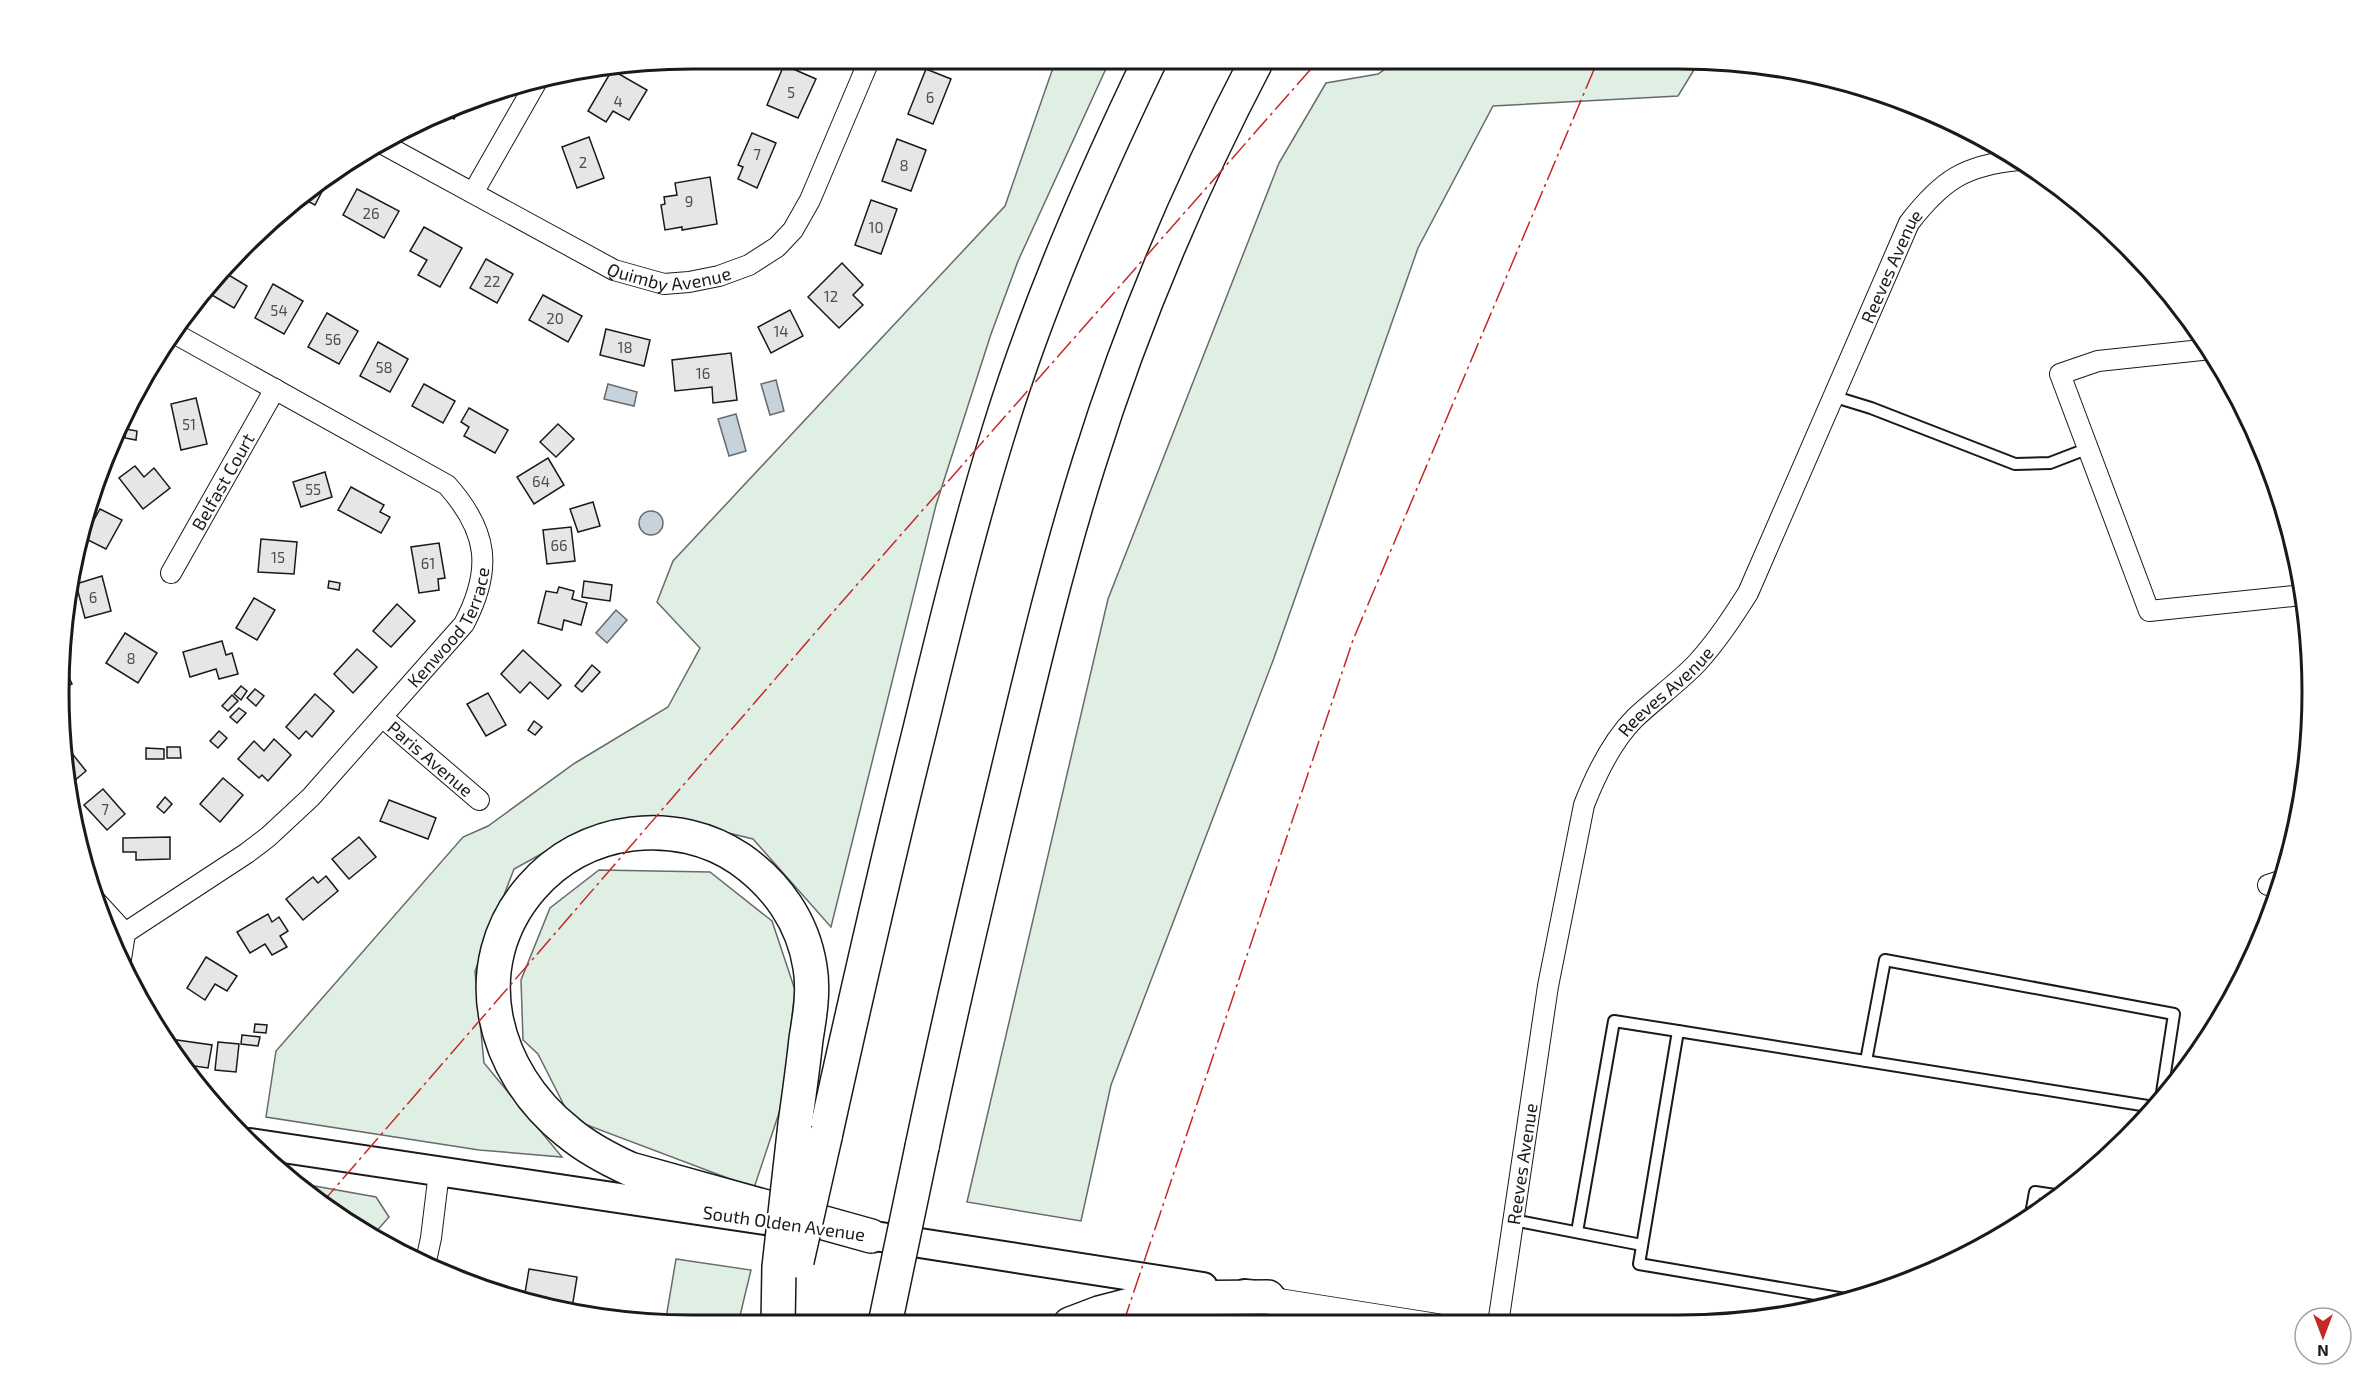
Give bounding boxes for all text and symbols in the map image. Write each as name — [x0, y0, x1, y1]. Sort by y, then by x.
house number: 5 — [787, 83, 795, 101]
house number: 6 — [926, 88, 934, 106]
house number: 4 — [613, 92, 623, 110]
house number: 7 — [753, 145, 761, 163]
house number: 2 — [579, 153, 587, 171]
house number: 8 — [899, 156, 909, 174]
house number: 9 — [685, 192, 693, 210]
house number: 26 — [362, 204, 380, 222]
street label: Reeves Avenue — [1856, 205, 1927, 327]
house number: 10 — [868, 218, 884, 236]
street label: Quimby Avenue — [603, 257, 734, 296]
house number: 22 — [484, 272, 500, 290]
house number: 12 — [824, 287, 838, 305]
house number: 54 — [270, 301, 288, 319]
house number: 20 — [546, 309, 564, 327]
house number: 14 — [773, 322, 789, 340]
house number: 56 — [325, 330, 341, 348]
house number: 18 — [617, 338, 633, 356]
house number: 58 — [375, 358, 393, 376]
house number: 16 — [696, 364, 710, 382]
house number: 51 — [182, 415, 196, 433]
street label: Belfast Court — [187, 429, 259, 534]
house number: 64 — [532, 472, 550, 490]
house number: 55 — [305, 480, 321, 498]
house number: 66 — [550, 536, 568, 554]
house number: 15 — [271, 548, 285, 566]
house number: 61 — [421, 554, 435, 572]
street label: Kenwood Terrace — [402, 566, 493, 692]
house number: 6 — [89, 588, 97, 606]
street label: Reeves Avenue — [1613, 642, 1718, 741]
house number: 8 — [126, 649, 136, 667]
street label: Paris Avenue — [383, 716, 478, 801]
house number: 7 — [101, 800, 109, 818]
street label: Reeves Avenue — [1502, 1102, 1542, 1226]
street label: South Olden Avenue — [701, 1201, 867, 1245]
north arrow — [2293, 1306, 2353, 1366]
text: N — [2317, 1342, 2329, 1361]

